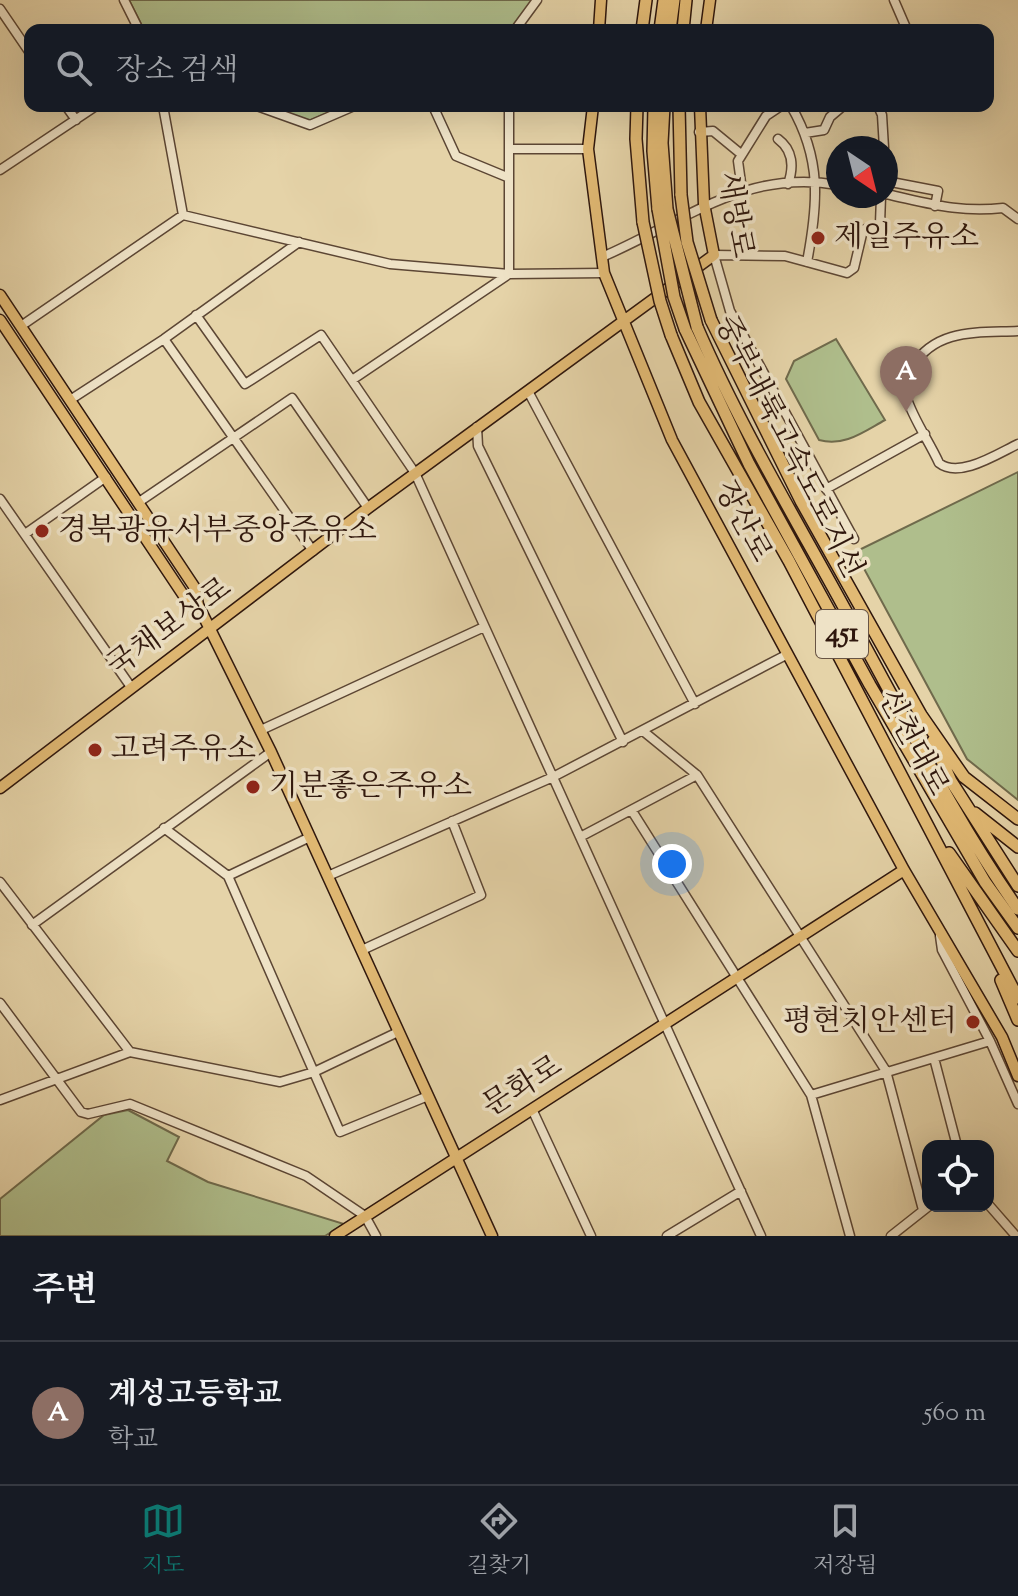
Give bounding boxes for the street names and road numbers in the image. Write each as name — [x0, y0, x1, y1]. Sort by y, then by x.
street label: 새방로 — [705, 168, 763, 262]
street label: 중부내륙고속도로지선 — [703, 308, 873, 586]
street label: 장산로 — [703, 474, 781, 570]
street label: 국채보상로 — [99, 568, 241, 688]
road number: 451 — [816, 610, 868, 658]
street label: 신천대로 — [866, 682, 958, 804]
street label: 문화로 — [475, 1046, 571, 1128]

